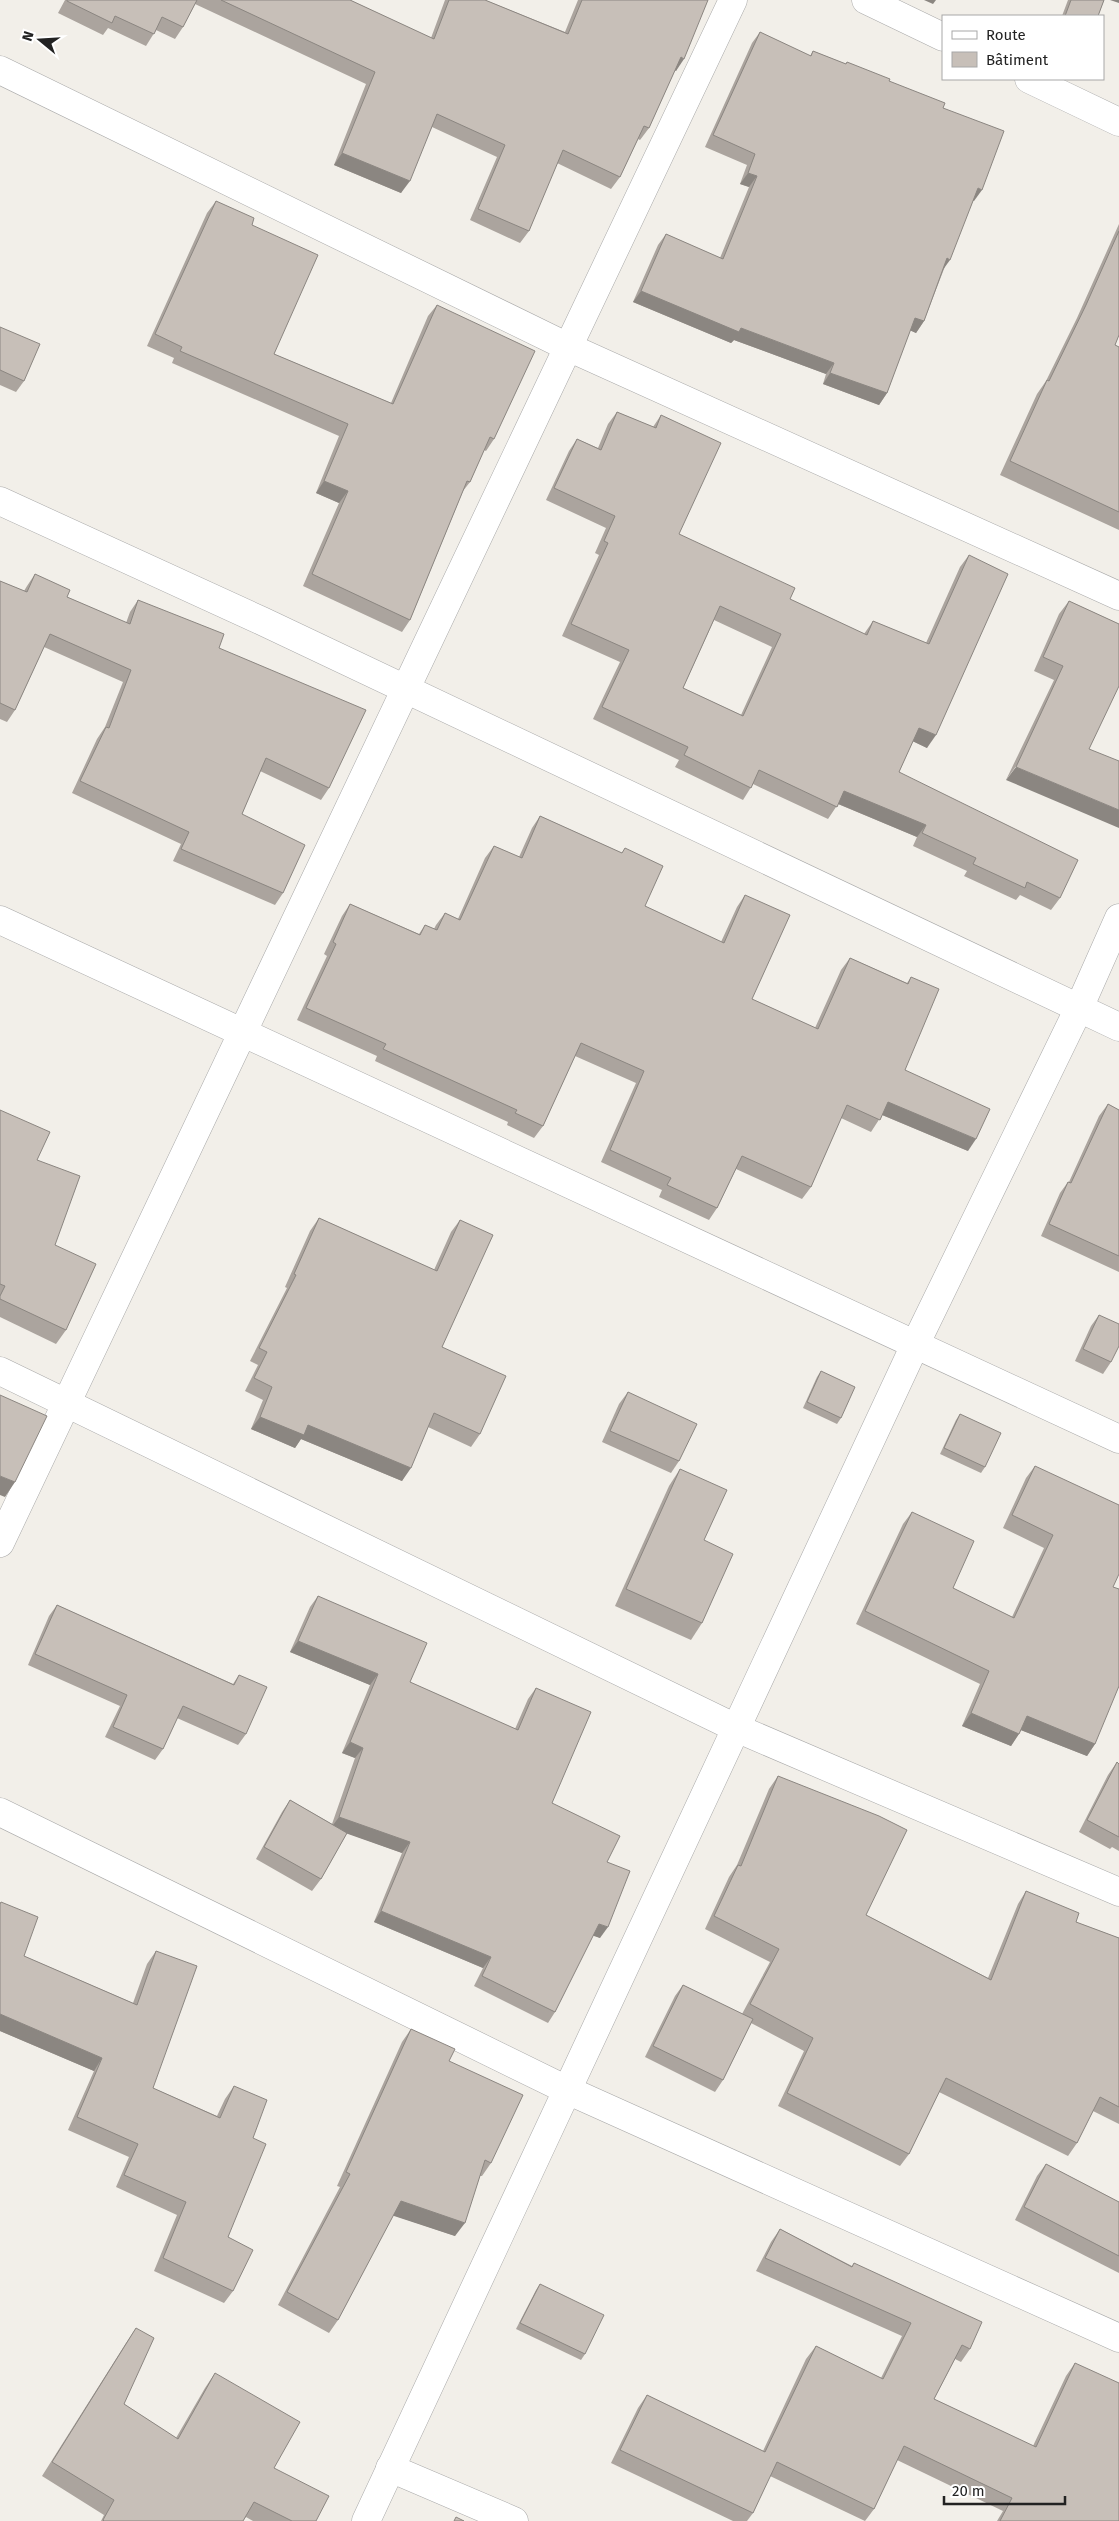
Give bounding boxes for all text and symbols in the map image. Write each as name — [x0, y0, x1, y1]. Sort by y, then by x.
north arrow — [15, 15, 65, 65]
legend — [942, 15, 1104, 80]
text: Route — [986, 26, 1026, 44]
text: N — [19, 29, 38, 43]
text: Bâtiment — [986, 51, 1049, 69]
scale bar — [944, 2474, 1065, 2506]
text: 20 m — [952, 2482, 985, 2500]

